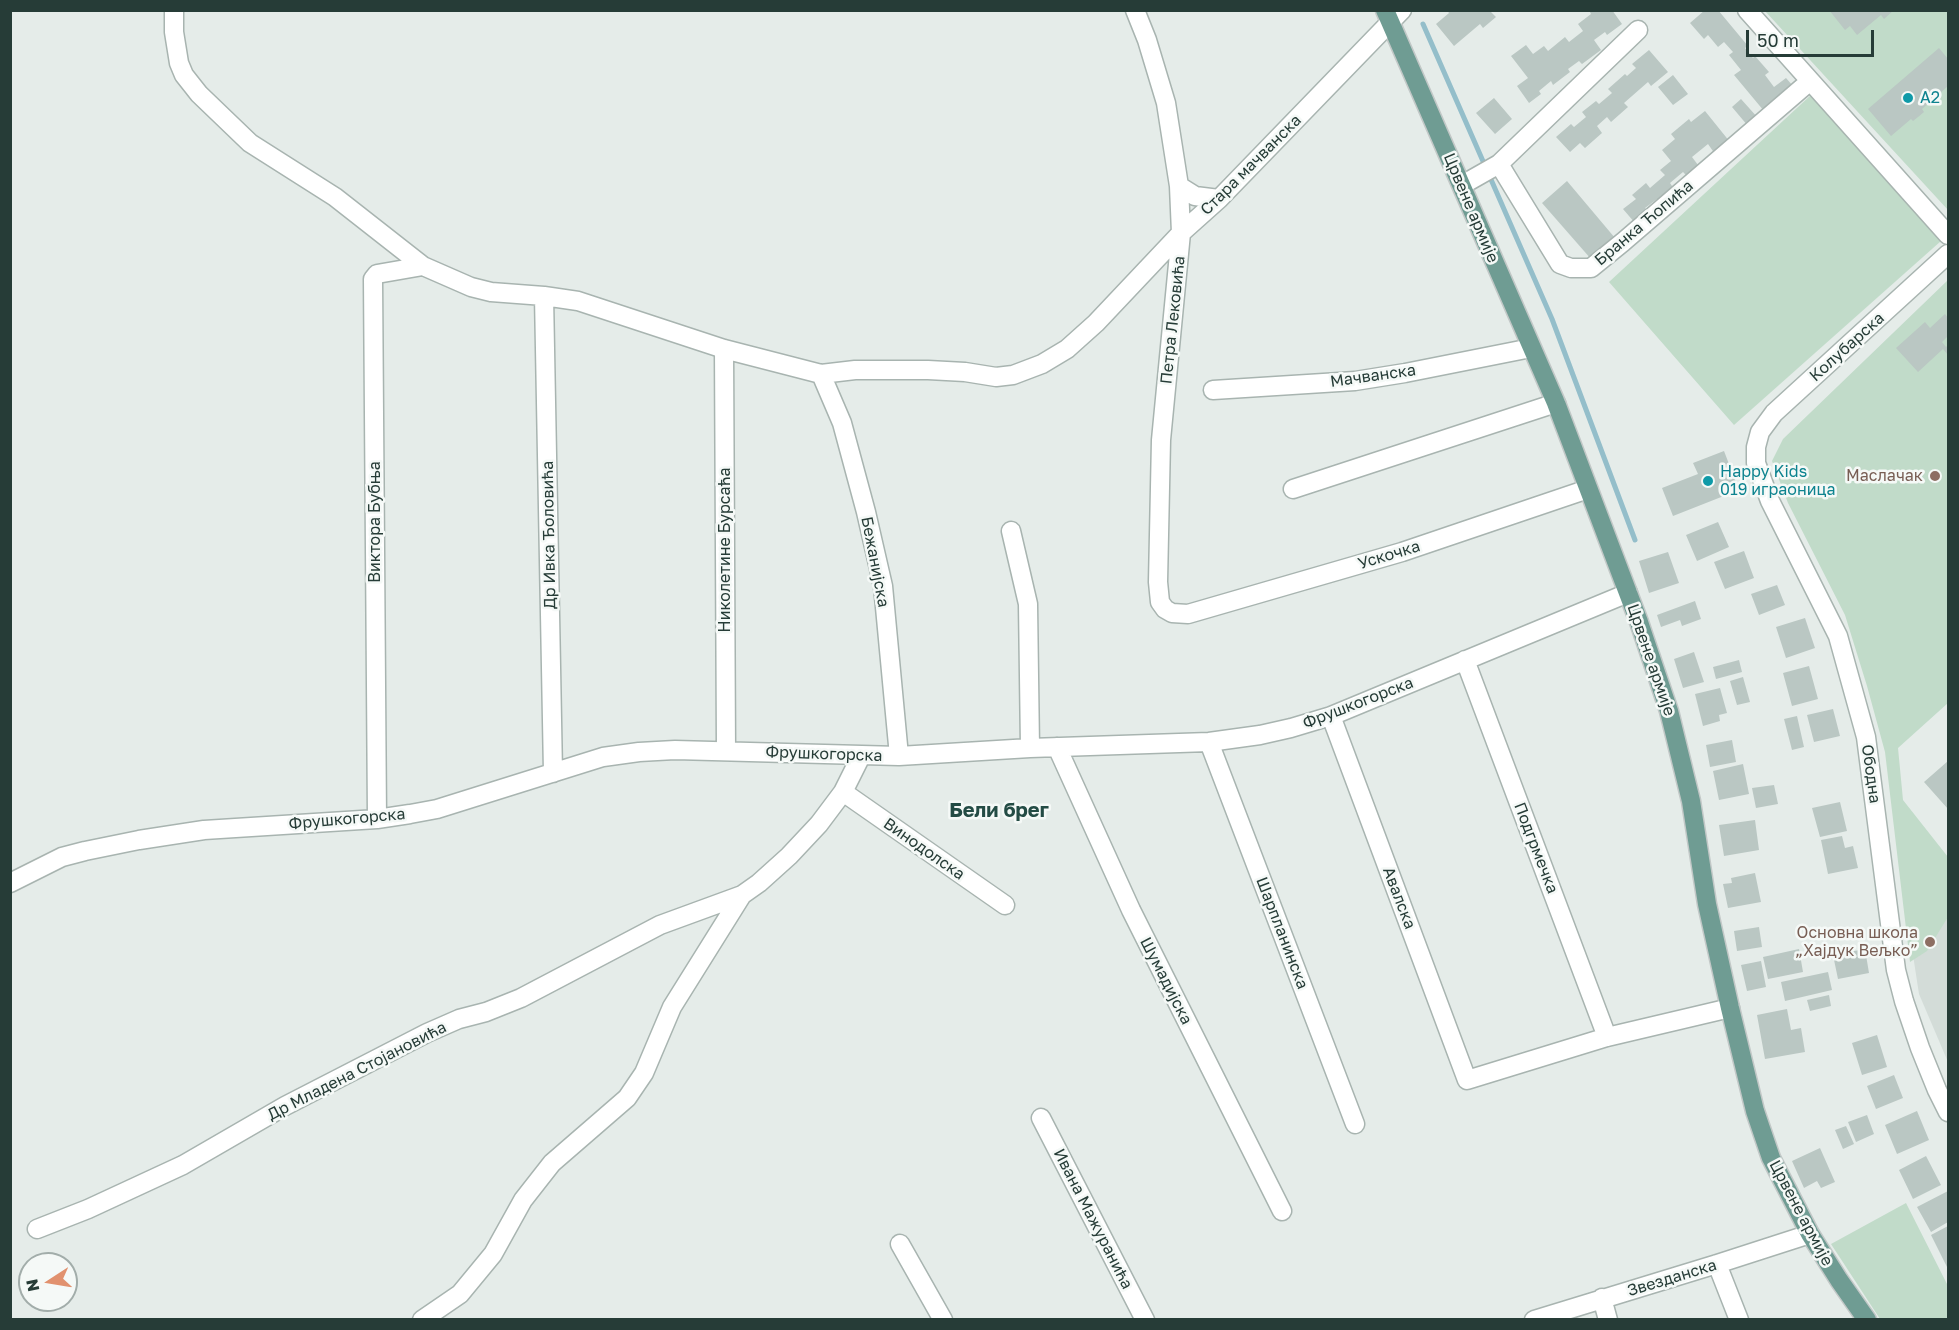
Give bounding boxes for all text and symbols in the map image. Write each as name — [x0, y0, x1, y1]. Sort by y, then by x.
scale bar — [1749, 18, 1876, 56]
text: 50 m — [1757, 29, 1799, 51]
place label: A2 — [1920, 88, 1940, 108]
marker: A2 — [1901, 91, 1915, 105]
street label: Стара мачванска — [1197, 111, 1305, 219]
street label: Црвене армије — [1439, 150, 1503, 266]
street label: Бранка Ћопића — [1591, 176, 1697, 270]
street label: Петра Лековића — [1157, 255, 1189, 385]
street label: Колубарска — [1806, 308, 1888, 386]
street label: Мачванска — [1329, 360, 1417, 392]
street label: Виктора Бубња — [365, 461, 385, 583]
street label: Др Ивка Ђоловића — [538, 461, 560, 609]
place label: Happy Kids 019 играоница — [1720, 462, 1836, 500]
place label: Маслачак — [1846, 466, 1923, 486]
street label: Николетине Бурсаћа — [715, 467, 735, 633]
marker: Маслачак — [1928, 469, 1942, 483]
marker: Happy Kids 019 играоница — [1701, 474, 1715, 488]
street label: Бежанијска — [857, 515, 893, 609]
street label: Ускочка — [1356, 536, 1422, 574]
street label: Црвене армије — [1623, 601, 1679, 719]
street label: Фрушкогорска — [1300, 673, 1416, 733]
street label: Фрушкогорска — [765, 742, 883, 766]
street label: Ободна — [1857, 743, 1885, 805]
district label: Бели брег — [949, 799, 1049, 823]
street label: Подгрмечка — [1510, 800, 1562, 896]
street label: Фрушкогорска — [288, 804, 406, 834]
street label: Винодолска — [880, 814, 968, 884]
street label: Авалска — [1378, 864, 1420, 932]
street label: Шарпланинска — [1252, 874, 1312, 992]
place label: Основна школа „Хајдук Вељко” — [1795, 923, 1918, 961]
street label: Шумадијска — [1136, 934, 1196, 1028]
marker: Основна школа „Хајдук Вељко” — [1923, 935, 1937, 949]
street label: Др Младена Стојановића — [264, 1017, 450, 1125]
street label: Ивана Мажуранића — [1049, 1146, 1137, 1292]
street label: Црвене армије — [1765, 1157, 1837, 1269]
north arrow — [18, 1252, 78, 1312]
street label: Звезданска — [1625, 1255, 1719, 1301]
text: N — [21, 1277, 43, 1293]

